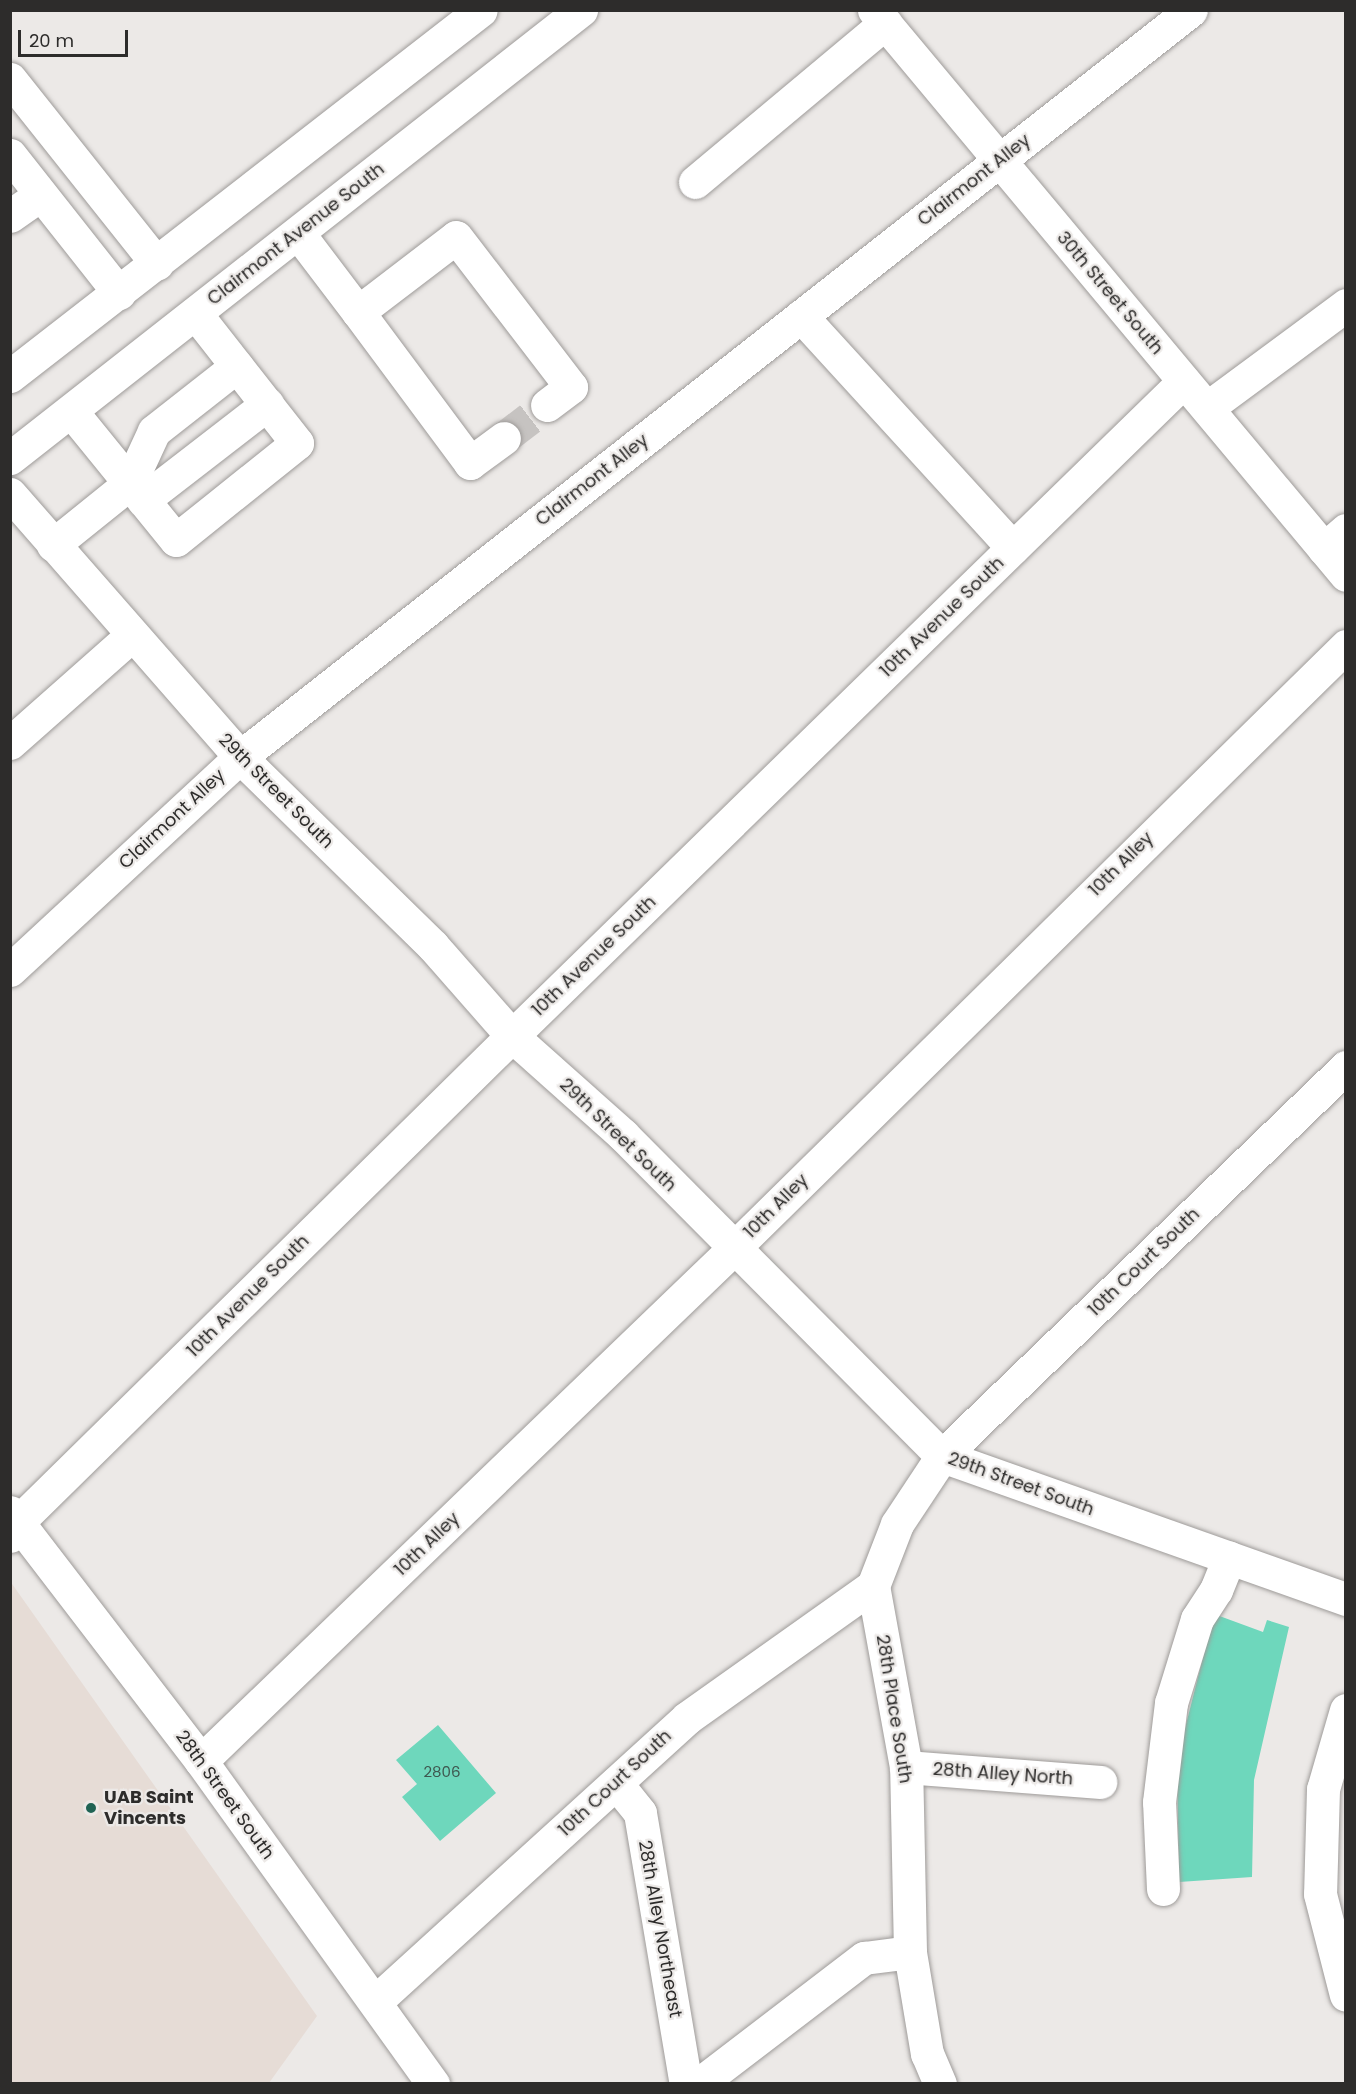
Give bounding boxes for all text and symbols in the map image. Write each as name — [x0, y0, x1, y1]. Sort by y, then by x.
scale bar — [21, 18, 130, 56]
text: 20 m — [29, 28, 74, 53]
street label: Clairmont Alley — [913, 129, 1035, 231]
street label: Clairmont Avenue South — [203, 158, 389, 310]
street label: 30th Street South — [1052, 227, 1168, 359]
street label: Clairmont Alley — [531, 429, 653, 531]
street label: 10th Avenue South — [876, 552, 1008, 682]
street label: 29th Street South — [214, 729, 338, 853]
street label: Clairmont Alley — [115, 764, 229, 874]
street label: 10th Alley — [1084, 827, 1158, 901]
street label: 10th Avenue South — [528, 891, 660, 1021]
street label: 29th Street South — [555, 1074, 681, 1196]
street label: 10th Alley — [739, 1169, 813, 1243]
street label: 10th Court South — [1084, 1203, 1204, 1321]
street label: 10th Avenue South — [182, 1230, 314, 1362]
street label: 29th Street South — [945, 1448, 1097, 1520]
street label: 10th Alley — [390, 1508, 464, 1580]
street label: 28th Place South — [872, 1633, 916, 1785]
street label: 10th Court South — [554, 1725, 676, 1841]
street label: 28th Street South — [171, 1726, 279, 1864]
street label: 28th Alley North — [932, 1758, 1074, 1790]
house number: 2806 — [423, 1763, 461, 1781]
place label: UAB Saint Vincents — [104, 1787, 194, 1830]
marker: UAB Saint Vincents — [82, 1799, 100, 1817]
street label: 28th Alley Northeast — [634, 1839, 686, 2019]

